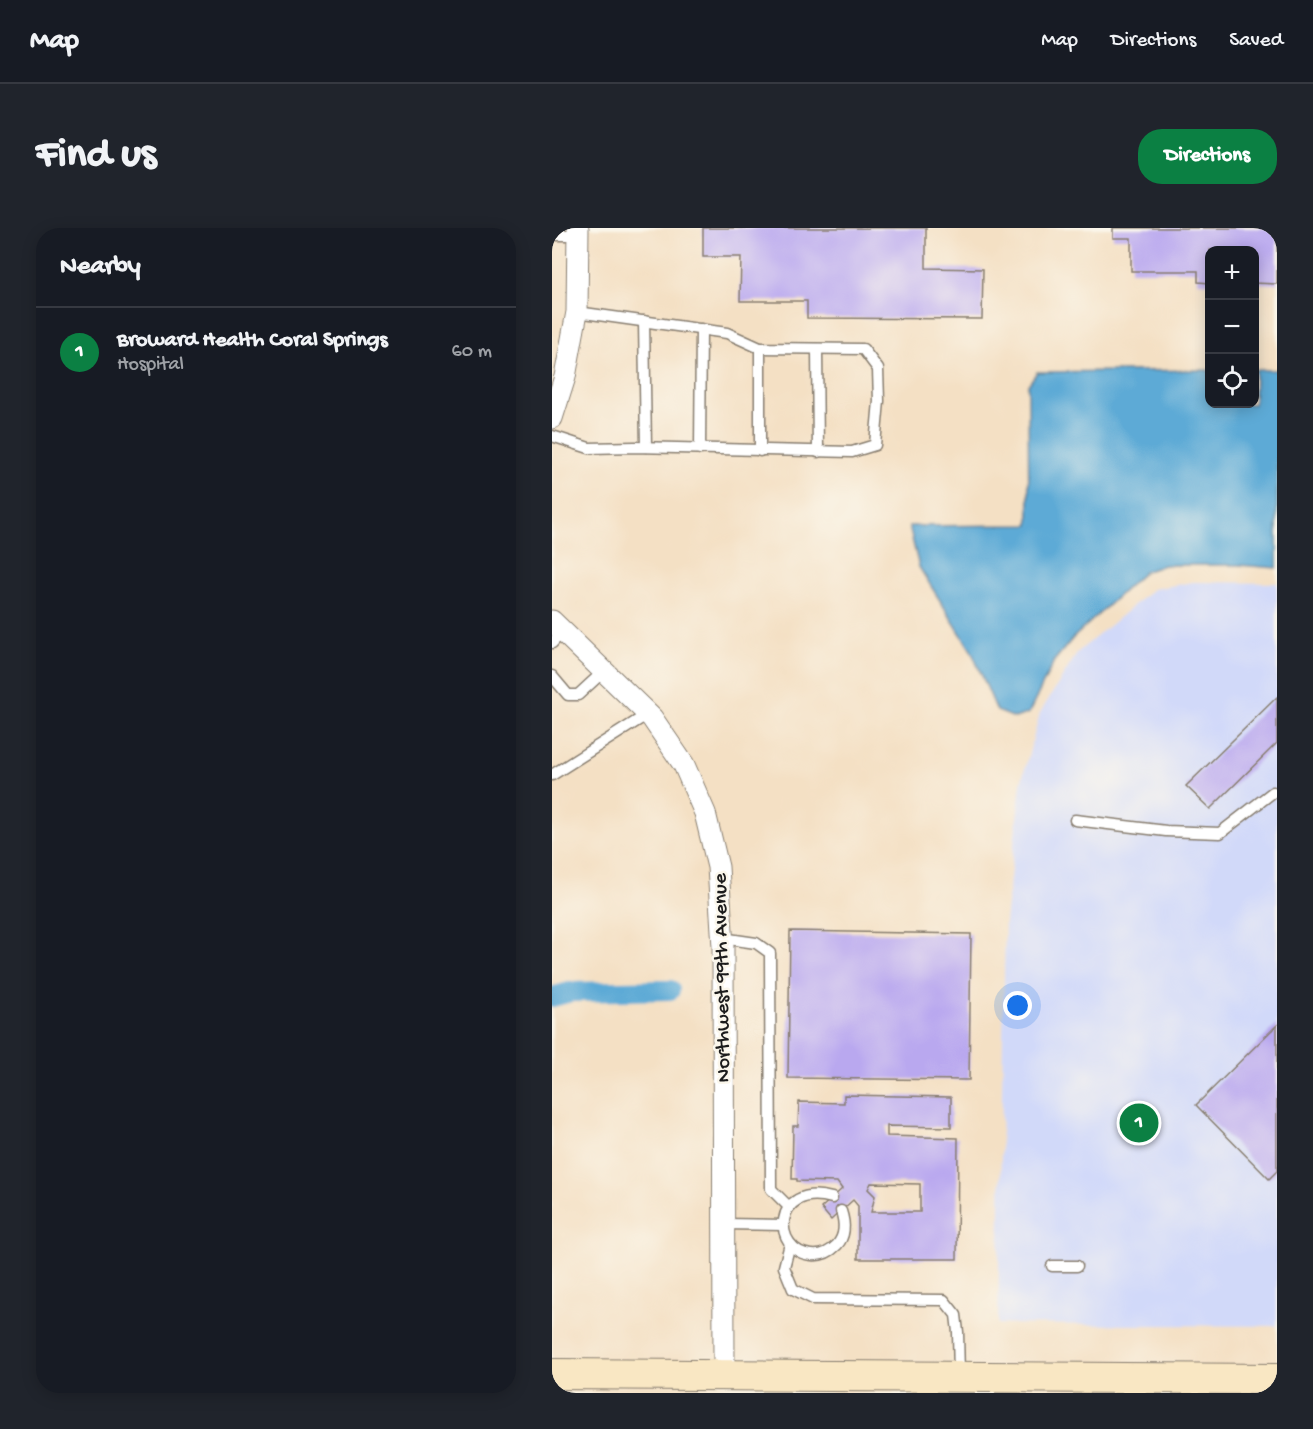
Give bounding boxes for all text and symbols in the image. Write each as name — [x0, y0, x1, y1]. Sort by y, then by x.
text: Map — [30, 25, 79, 58]
text: Map — [1041, 29, 1078, 54]
text: Directions — [1111, 29, 1196, 54]
text: Saved — [1229, 29, 1283, 54]
button: Directions — [1138, 129, 1277, 184]
text: Find us — [36, 132, 156, 181]
map controls — [1205, 246, 1259, 408]
button: + — [1205, 246, 1259, 300]
text: Nearby — [60, 252, 141, 283]
button: − — [1205, 300, 1259, 354]
text: Broward Health Coral Springs — [117, 328, 388, 354]
text: 1 — [75, 341, 84, 364]
text: 60 m — [452, 341, 492, 364]
text: Hospital — [117, 354, 184, 377]
button: locate — [1205, 354, 1259, 408]
street label: Northwest 99th Avenue — [709, 872, 738, 1083]
your location — [1003, 991, 1032, 1020]
pin: 1 — [1120, 1100, 1158, 1146]

